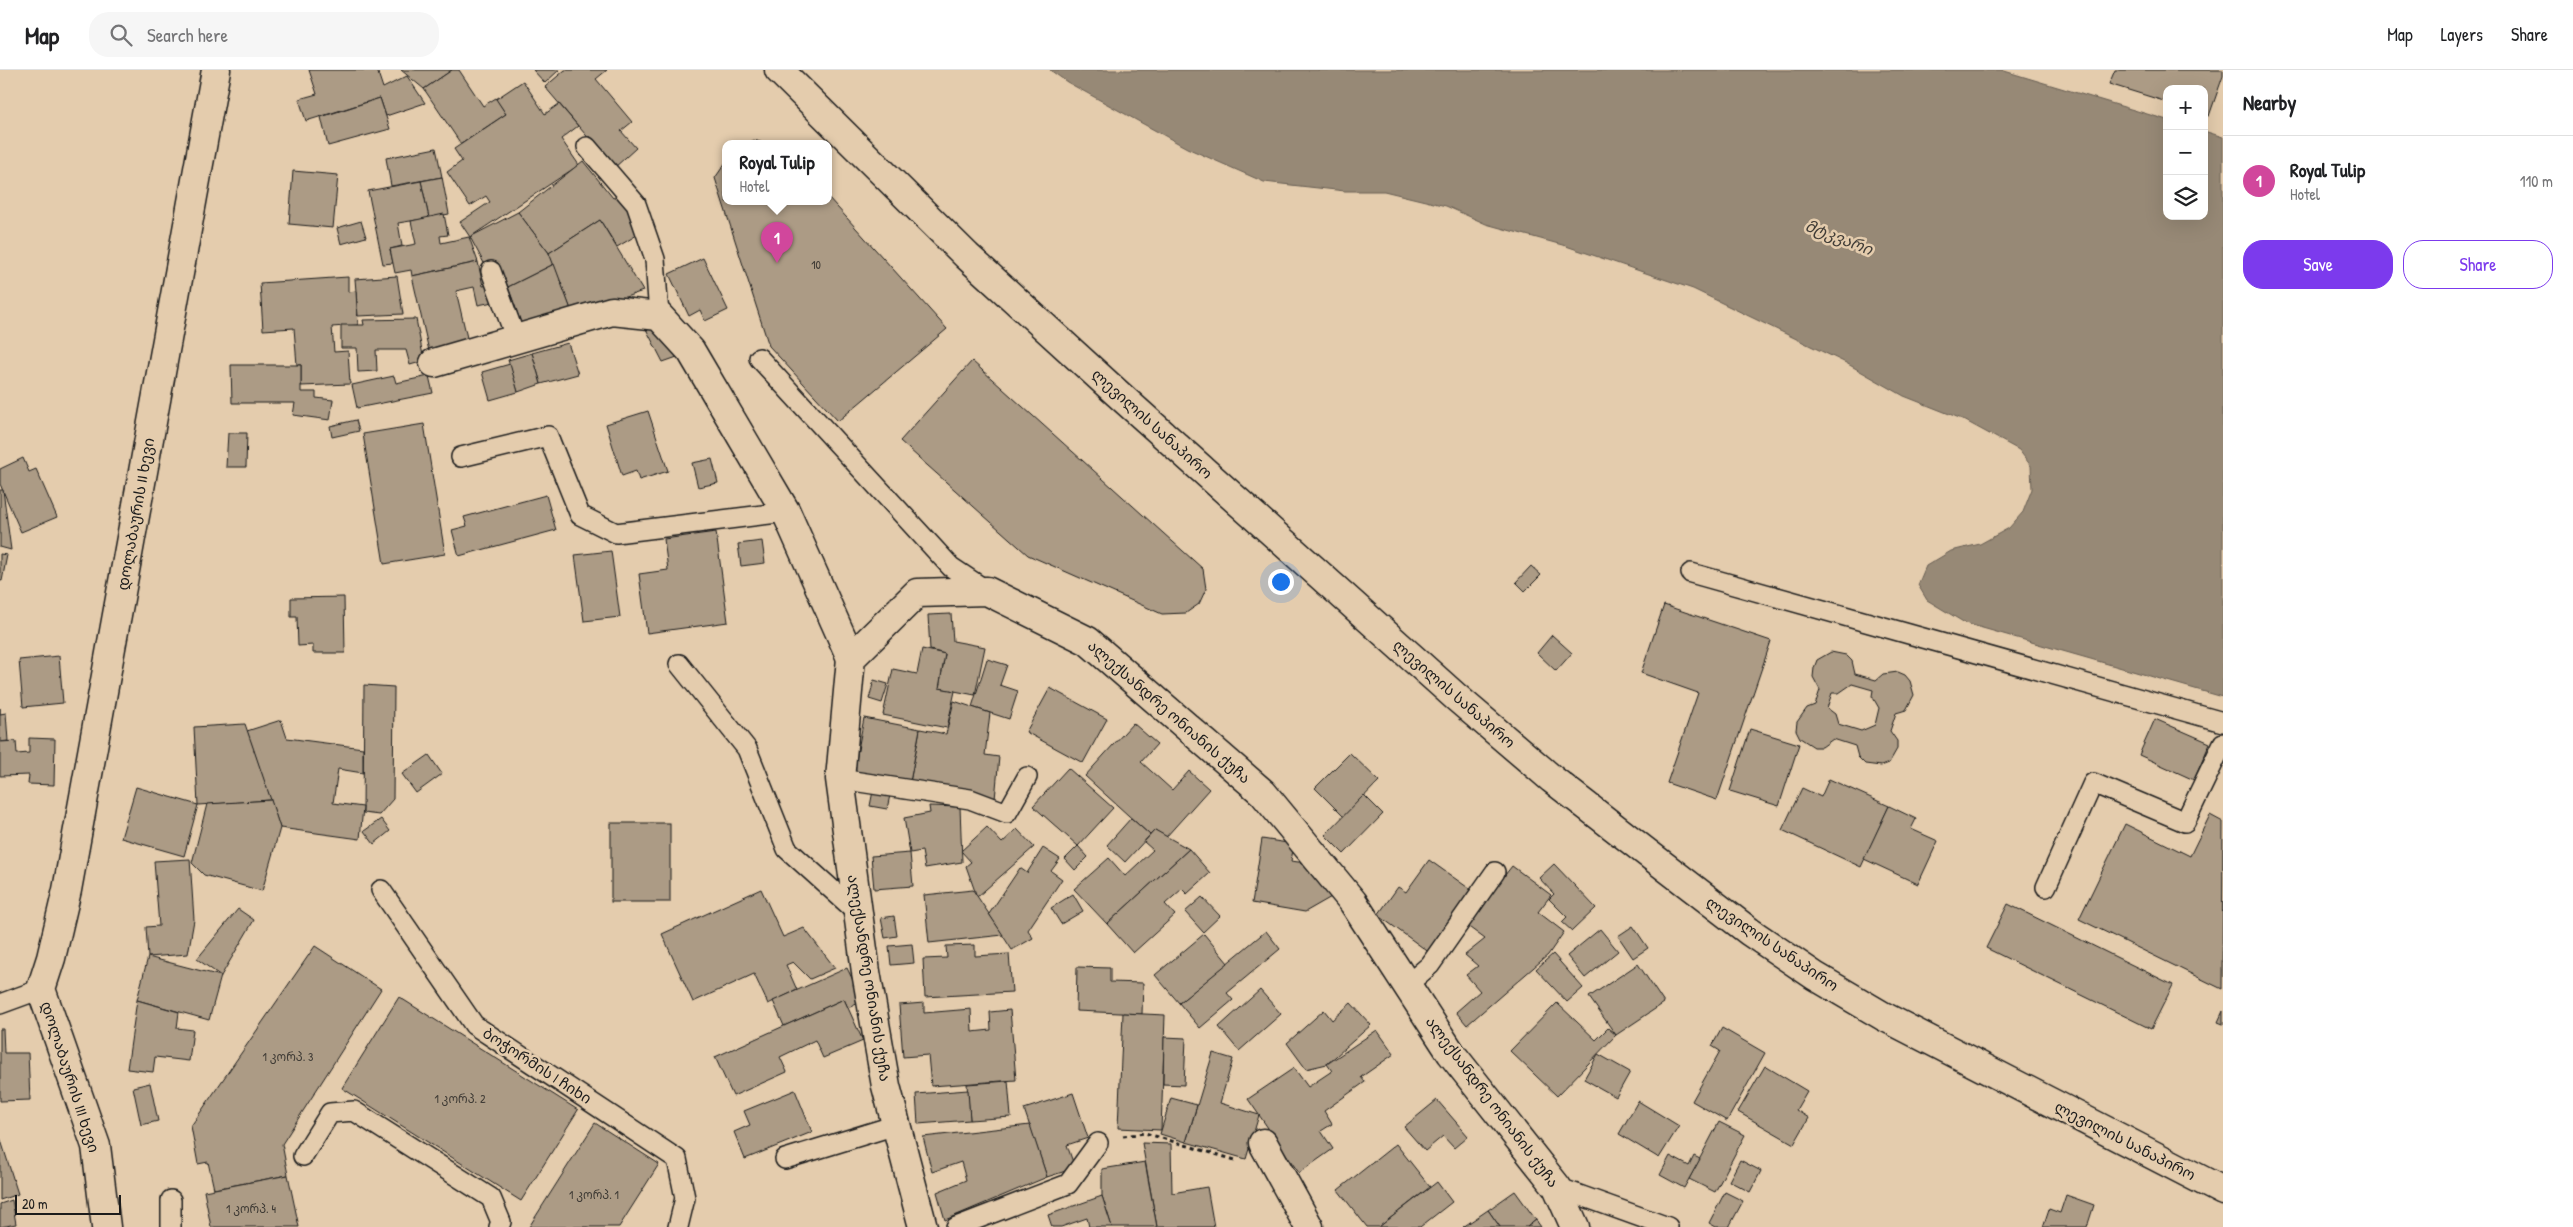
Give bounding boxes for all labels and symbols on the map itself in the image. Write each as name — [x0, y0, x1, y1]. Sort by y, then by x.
water label: მტკვარი — [1802, 214, 1877, 260]
pin: 1 — [761, 222, 793, 263]
house number: 10 — [811, 256, 821, 273]
street label: ლევილის სანაპირო — [1087, 364, 1217, 483]
street label: დოლაბაურის II ხევი — [112, 436, 159, 592]
your location — [1268, 569, 1294, 595]
street label: ალექსანდრე ონიანის ქუჩა — [1084, 635, 1255, 788]
street label: ლევილის სანაპირო — [1389, 635, 1520, 753]
street label: ალექსანდრე ონიანის ქუჩა — [843, 873, 896, 1083]
street label: ლევილის სანაპირო — [1702, 891, 1843, 996]
street label: დოლაბაურის III ხევი — [36, 998, 105, 1155]
street label: ალექსანდრე ონიანის ქუჩა — [1421, 1012, 1564, 1191]
street label: ბოჭორმის I ჩიხი — [479, 1022, 596, 1109]
house number: 1 კორპ. 3 — [263, 1048, 313, 1065]
house number: 1 კორპ. 2 — [434, 1090, 486, 1107]
street label: ლევილის სანაპირო — [2051, 1096, 2199, 1185]
house number: 1 კორპ. 1 — [569, 1186, 619, 1203]
scale bar — [15, 1192, 121, 1215]
house number: 1 კორპ. 4 — [226, 1200, 276, 1217]

